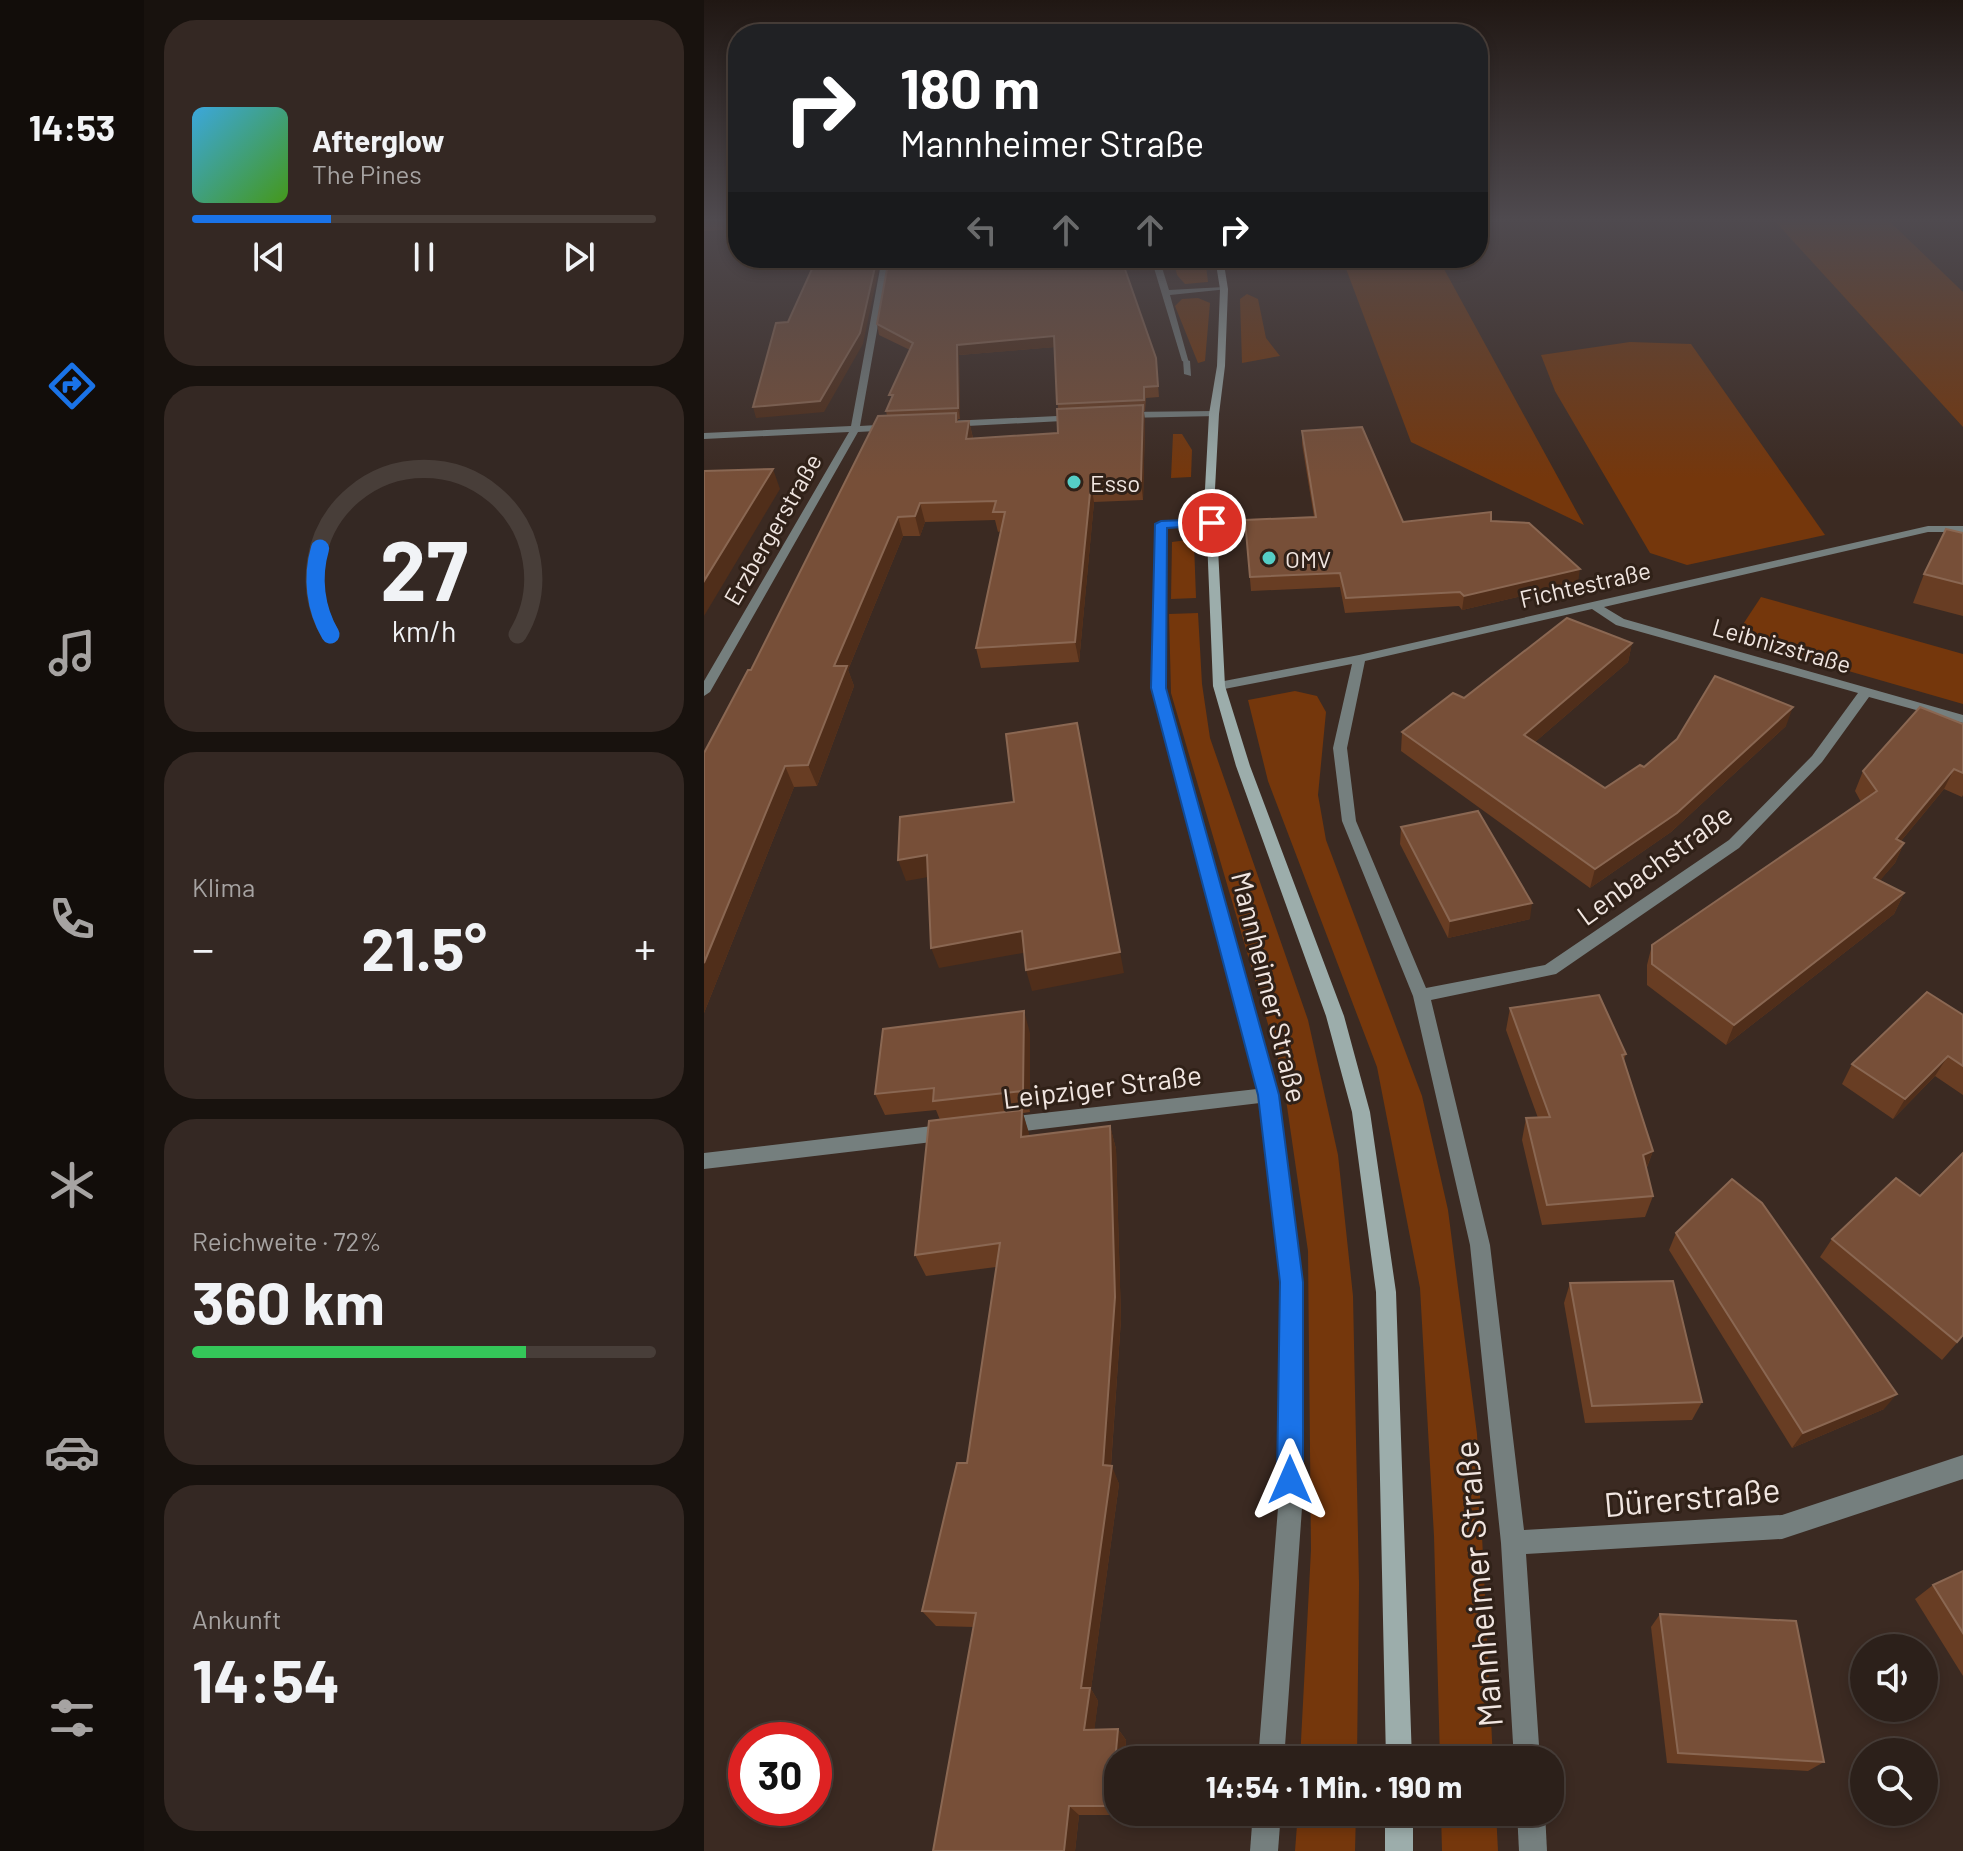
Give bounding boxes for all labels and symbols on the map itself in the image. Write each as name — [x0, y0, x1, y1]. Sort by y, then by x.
street label: Erzbergerstraße — [717, 448, 827, 610]
place label: Esso — [1090, 468, 1140, 497]
marker: Esso — [1065, 473, 1083, 491]
pin — [1178, 489, 1246, 557]
place label: OMV — [1285, 544, 1331, 573]
marker: OMV — [1260, 549, 1278, 567]
street label: Fichtestraße — [1517, 555, 1653, 613]
street label: Leibnizstraße — [1709, 611, 1855, 679]
street label: Lenbachstraße — [1570, 796, 1738, 932]
street label: Mannheimer Straße — [1225, 868, 1315, 1106]
street label: Leipziger Straße — [1001, 1057, 1203, 1115]
position arrow — [1248, 1438, 1332, 1522]
street label: Mannheimer Straße — [1444, 1439, 1510, 1729]
street label: Dürerstraße — [1602, 1468, 1782, 1524]
speed limit sign: 30 — [728, 1722, 832, 1826]

